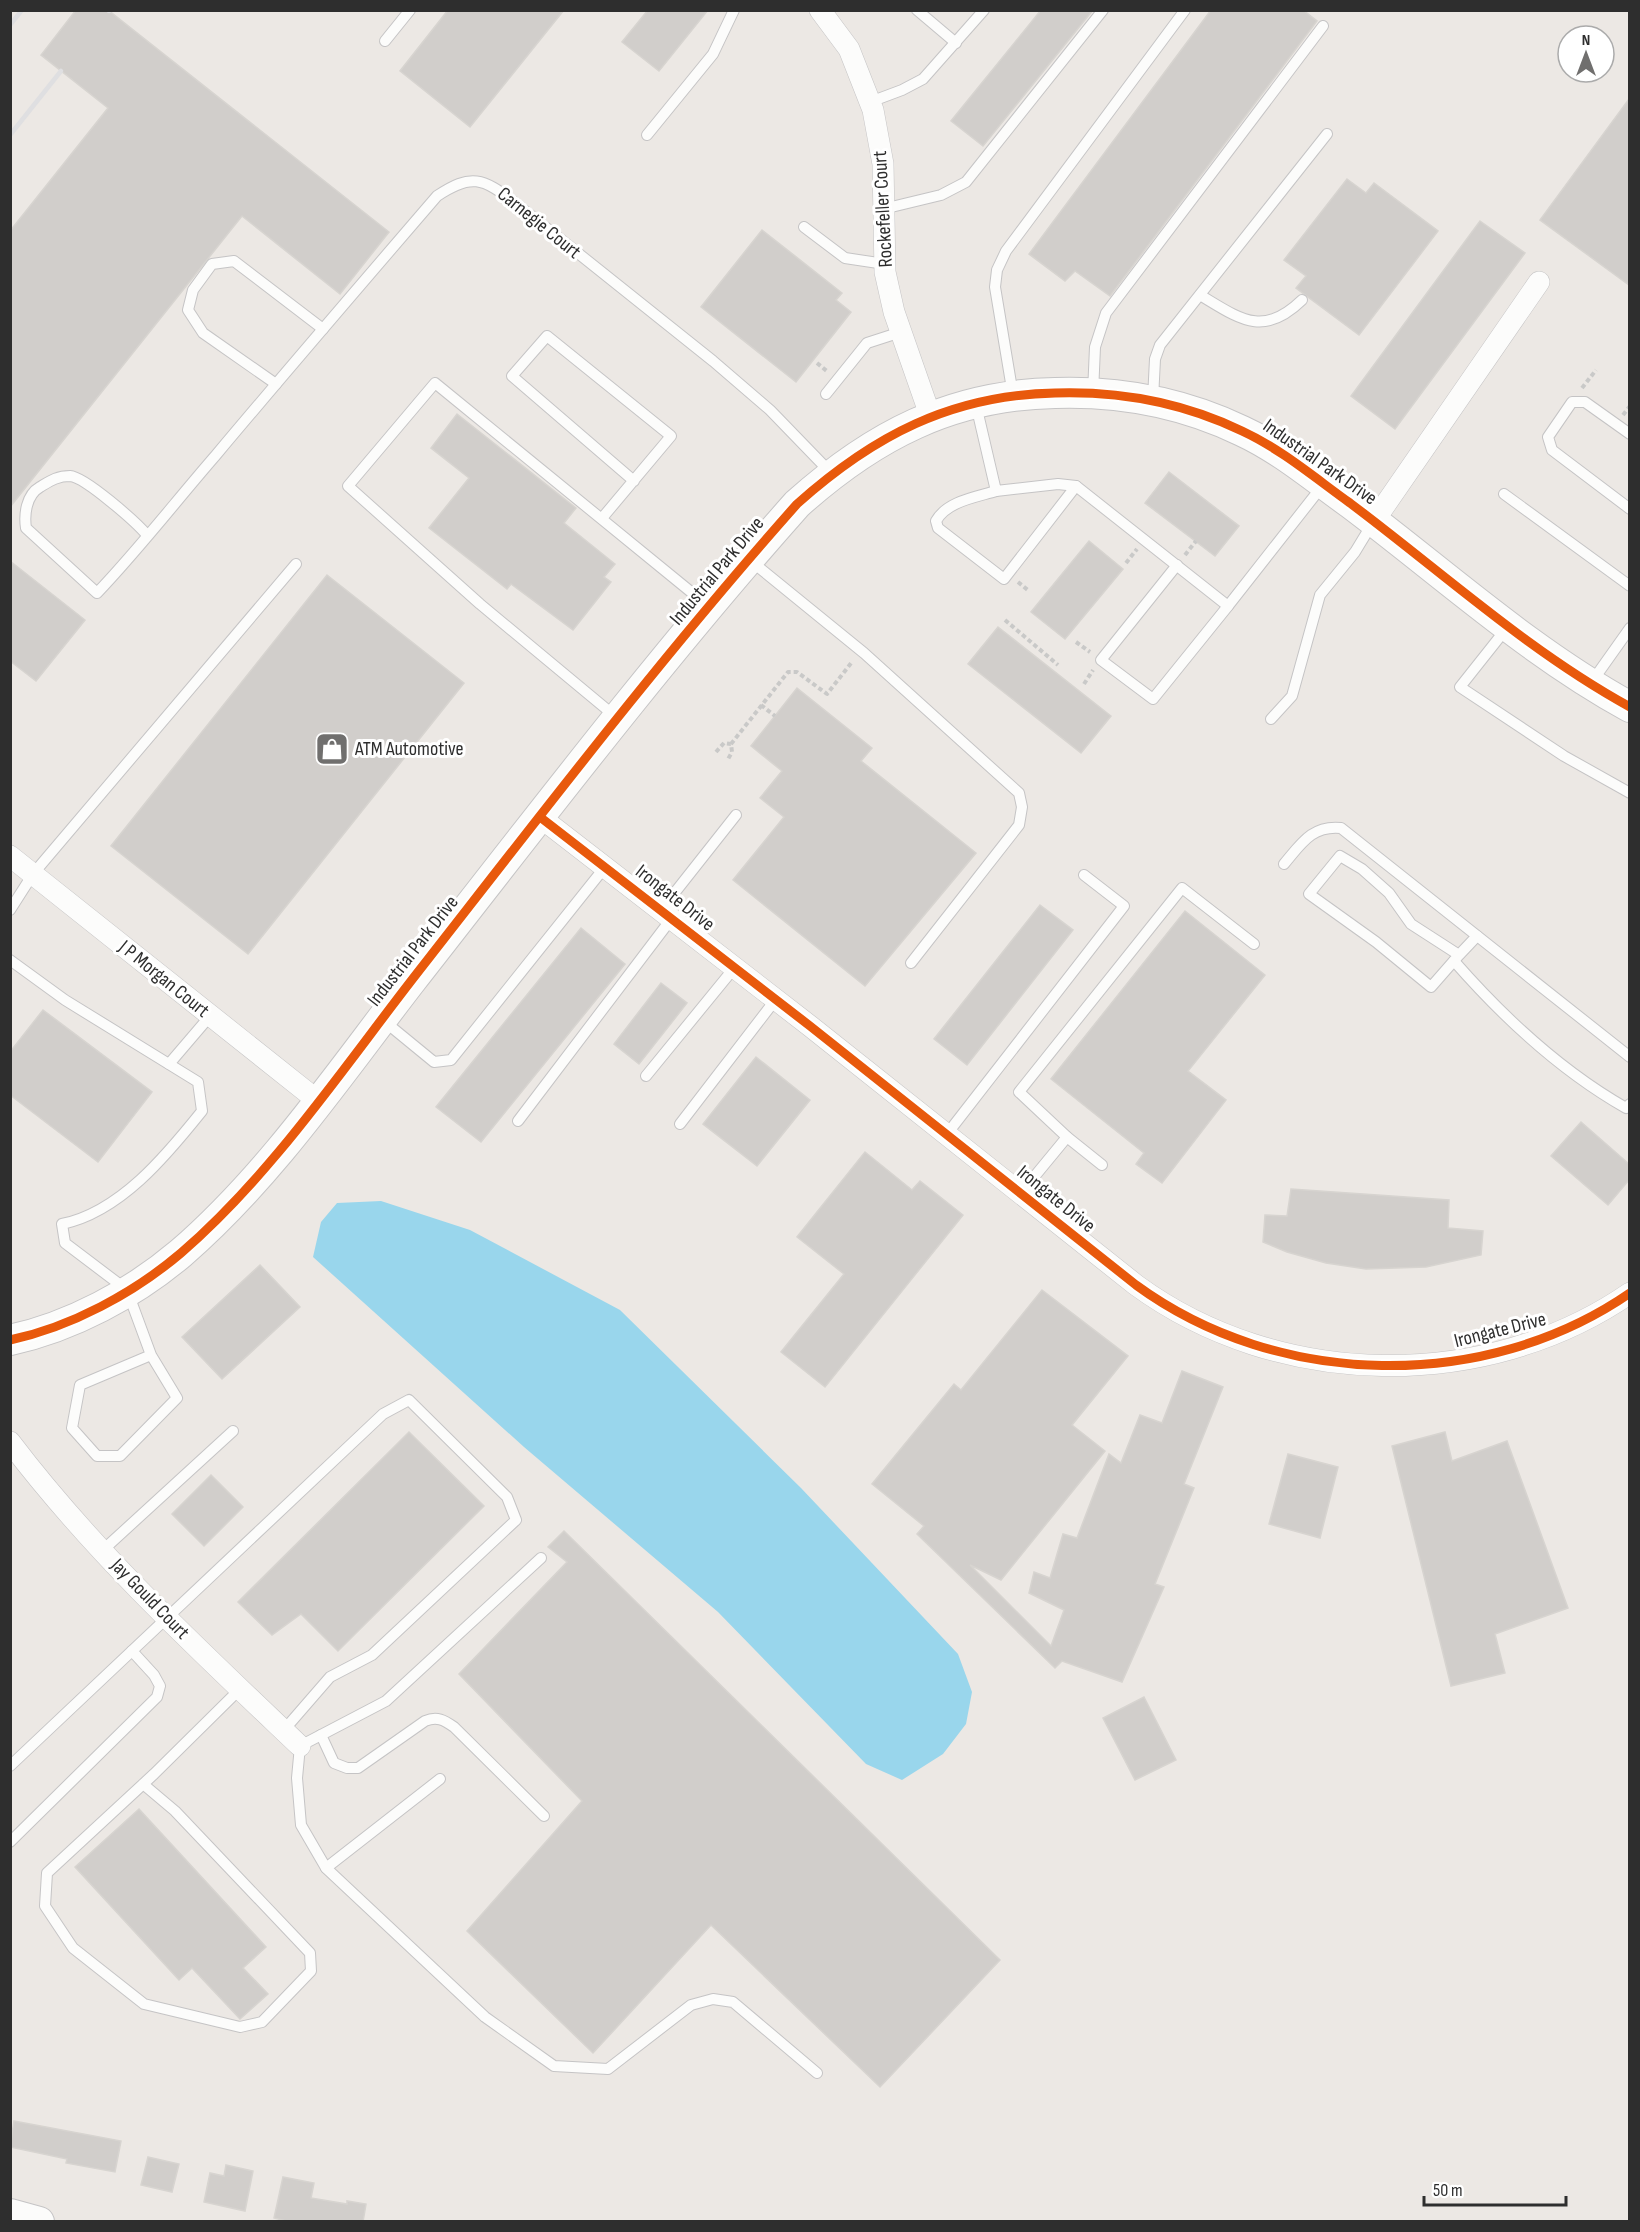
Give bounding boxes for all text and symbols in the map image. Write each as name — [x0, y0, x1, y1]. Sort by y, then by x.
north arrow — [1556, 24, 1616, 84]
text: N — [1582, 31, 1590, 50]
street label: Rockefeller Court — [868, 150, 898, 268]
street label: Carnegie Court — [492, 182, 586, 264]
street label: Industrial Park Drive — [1258, 414, 1382, 510]
street label: Industrial Park Drive — [665, 512, 769, 630]
shop icon: ATM Automotive — [314, 731, 350, 767]
place label: ATM Automotive — [354, 737, 464, 761]
street label: Irongate Drive — [631, 860, 719, 936]
street label: Industrial Park Drive — [362, 891, 464, 1011]
street label: J P Morgan Court — [113, 935, 214, 1023]
street label: Irongate Drive — [1012, 1160, 1100, 1238]
street label: Irongate Drive — [1452, 1307, 1548, 1353]
street label: Jay Gould Court — [105, 1553, 194, 1644]
scale bar — [1424, 2169, 1566, 2207]
text: 50 m — [1433, 2180, 1463, 2201]

